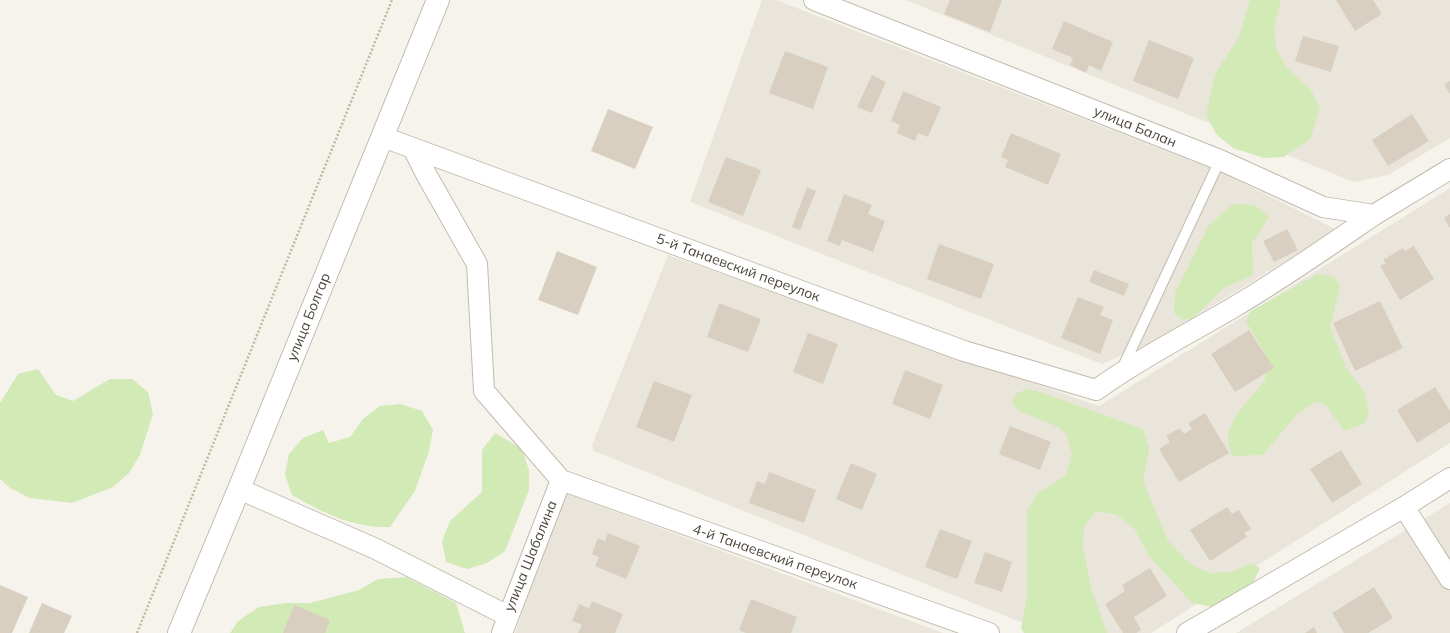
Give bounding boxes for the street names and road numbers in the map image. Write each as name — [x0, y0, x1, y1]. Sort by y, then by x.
street label: улица Балан — [1091, 103, 1179, 151]
street label: 5-й Танаевский переулок — [654, 231, 822, 305]
street label: улица Болгар — [284, 271, 334, 363]
street label: улица Шабалина — [501, 498, 561, 614]
street label: 4-й Танаевский переулок — [690, 521, 860, 593]

